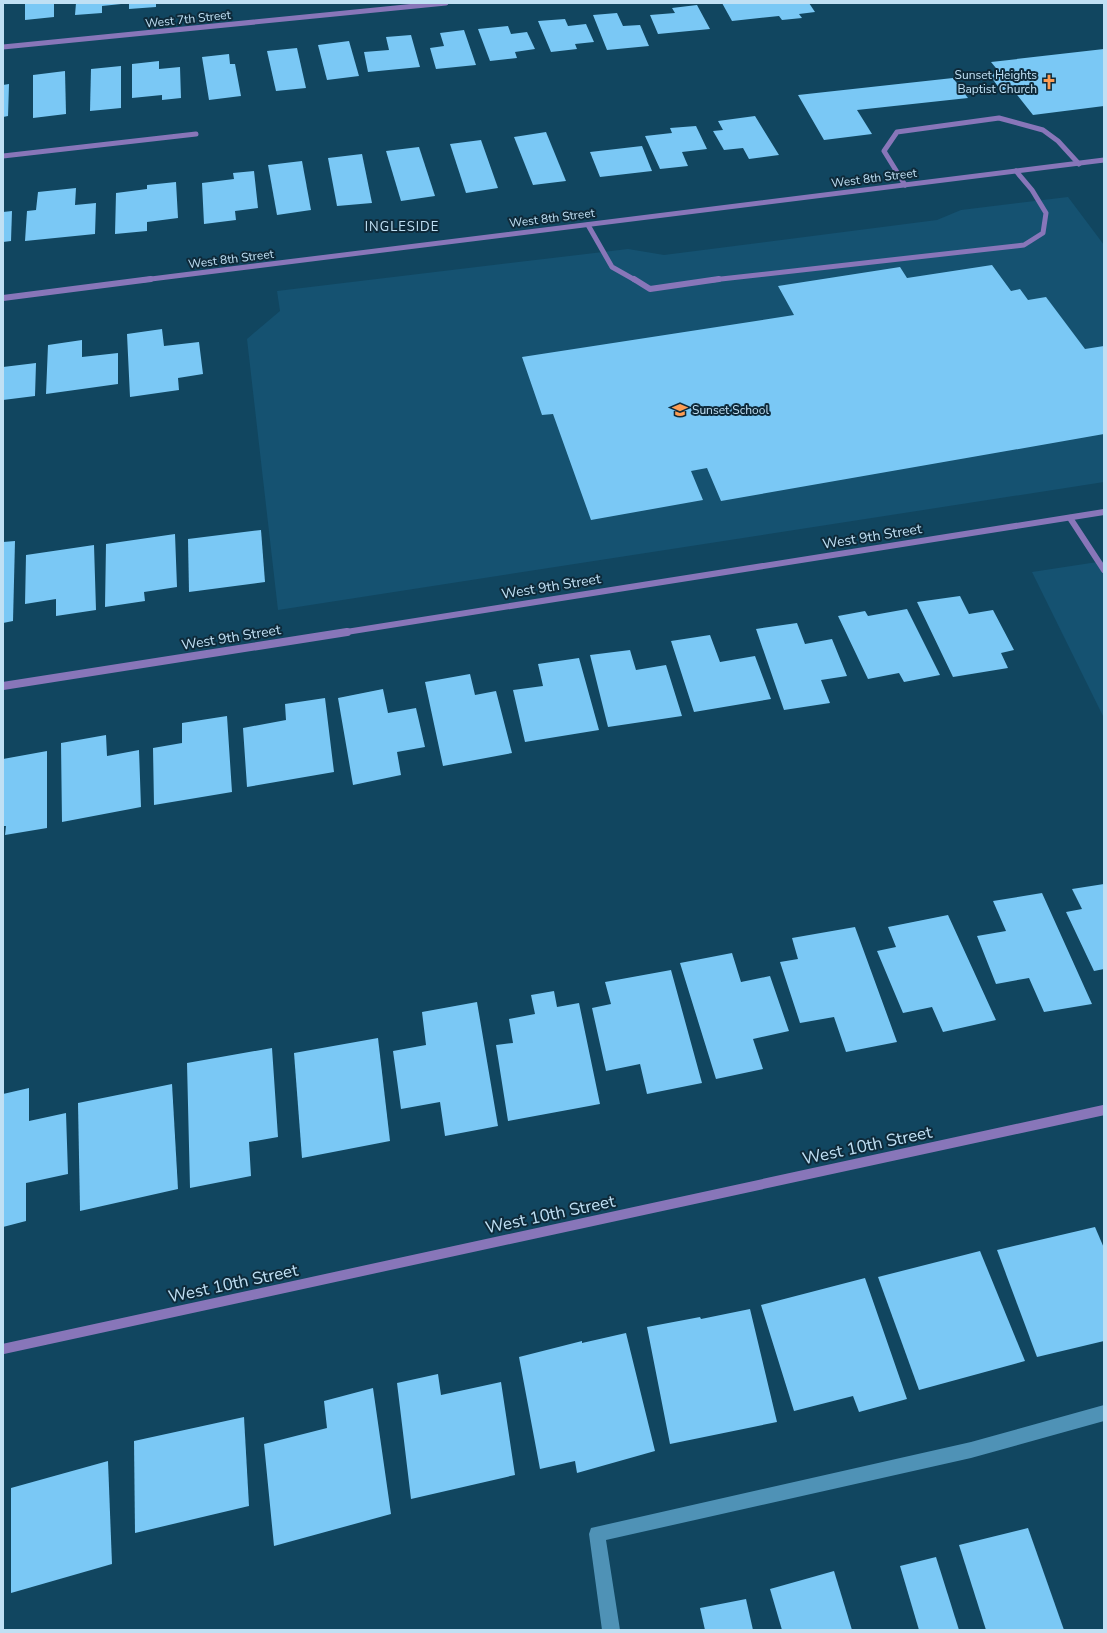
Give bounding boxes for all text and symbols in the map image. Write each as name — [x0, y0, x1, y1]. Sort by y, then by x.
street label: West 7th Street — [144, 6, 232, 31]
place label: Sunset Heights Baptist Church — [955, 67, 1037, 97]
church icon: Sunset Heights Baptist Church — [1040, 73, 1058, 91]
street label: West 8th Street — [830, 165, 918, 191]
street label: West 8th Street — [508, 205, 596, 231]
district label: INGLESIDE — [365, 218, 439, 236]
street label: West 8th Street — [187, 246, 275, 272]
school or university icon: Sunset School — [671, 401, 689, 419]
place label: Sunset School — [692, 402, 769, 418]
street label: West 9th Street — [821, 519, 923, 554]
street label: West 9th Street — [500, 569, 602, 604]
street label: West 9th Street — [180, 620, 282, 655]
street label: West 10th Street — [800, 1120, 935, 1170]
street label: West 10th Street — [483, 1189, 618, 1239]
street label: West 10th Street — [166, 1258, 301, 1308]

